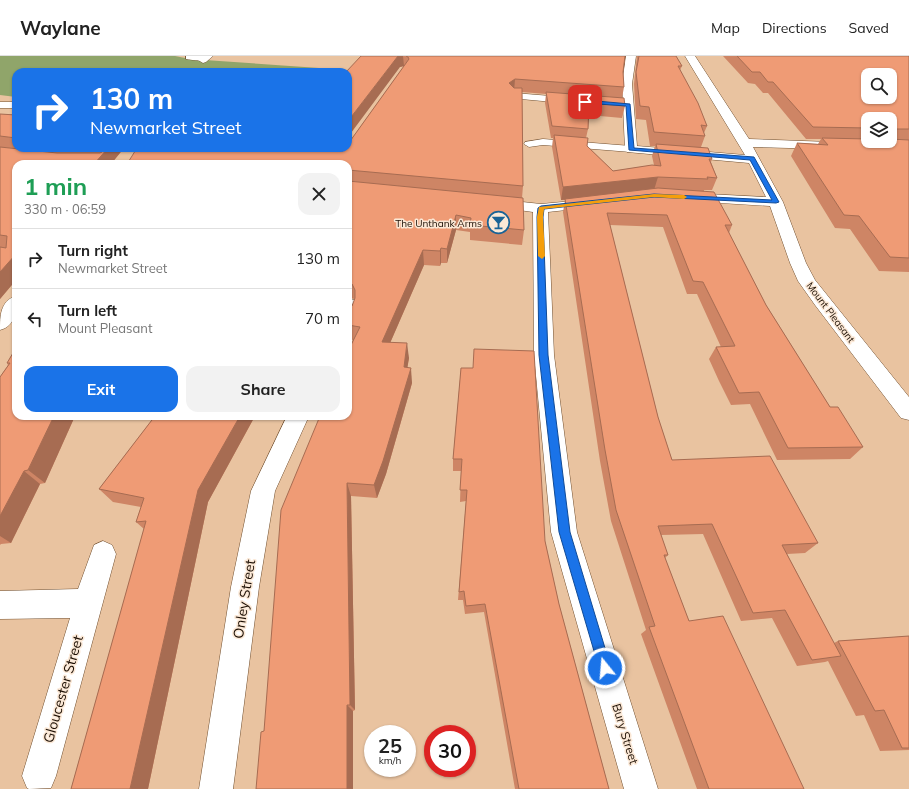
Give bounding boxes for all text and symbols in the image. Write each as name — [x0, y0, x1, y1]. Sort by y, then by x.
text: Waylane — [20, 16, 101, 40]
text: Map — [711, 19, 740, 37]
text: Directions — [762, 19, 827, 37]
text: Saved — [849, 19, 889, 37]
map controls — [861, 68, 897, 148]
button: search — [861, 68, 897, 104]
text: 130 m — [90, 81, 173, 116]
icon: right — [24, 84, 76, 136]
pin — [568, 85, 602, 119]
icon: arrive — [574, 91, 596, 113]
button: layers — [861, 112, 897, 148]
text: Newmarket Street — [90, 116, 242, 139]
text: 1 min — [24, 171, 87, 201]
button: close — [298, 173, 340, 215]
text: 330 m · 06:59 — [24, 201, 106, 217]
bar icon: The Unthank Arms — [485, 210, 511, 236]
place label: The Unthank Arms — [395, 217, 482, 230]
text: Turn right — [58, 241, 128, 260]
icon: right — [24, 248, 46, 270]
text: 130 m — [296, 249, 340, 268]
text: Newmarket Street — [58, 260, 167, 276]
street label: Mount Pleasant — [804, 279, 858, 346]
text: Turn left — [58, 301, 117, 320]
icon: left — [24, 308, 46, 330]
text: 70 m — [305, 309, 340, 328]
text: Mount Pleasant — [58, 320, 152, 336]
button: Exit — [24, 366, 178, 412]
button: Share — [186, 366, 340, 412]
street label: Onley Street — [229, 558, 259, 640]
street label: Gloucester Street — [39, 633, 87, 745]
position arrow — [584, 647, 626, 689]
street label: Bury Street — [609, 702, 642, 766]
speed limit sign: 30 — [424, 725, 476, 777]
text: 25 — [378, 733, 402, 758]
text: km/h — [379, 754, 401, 767]

